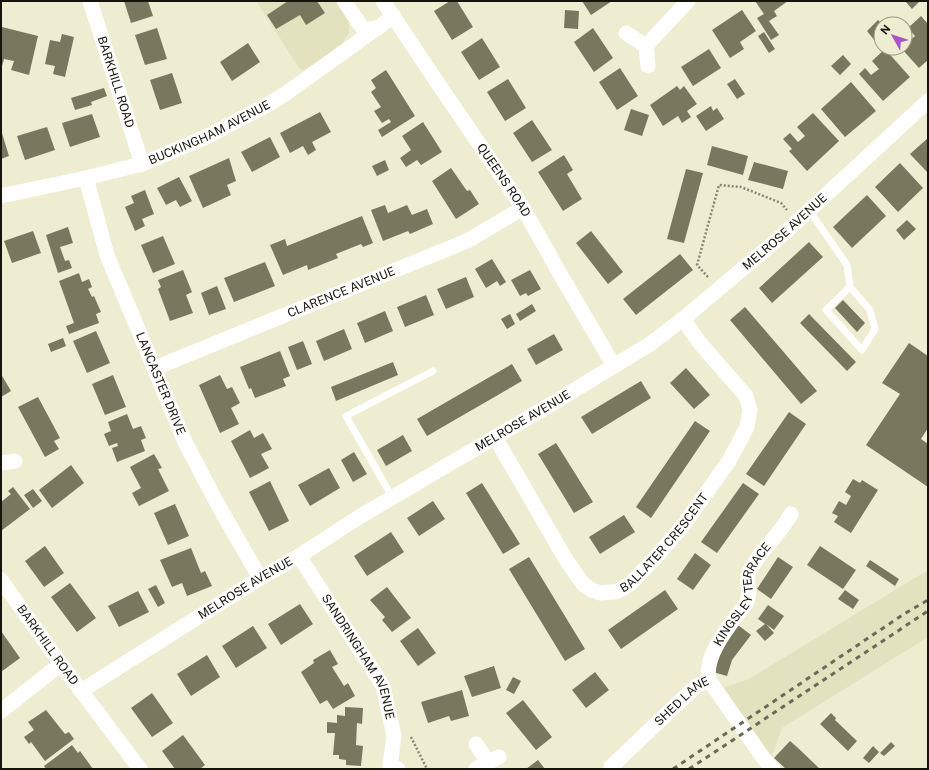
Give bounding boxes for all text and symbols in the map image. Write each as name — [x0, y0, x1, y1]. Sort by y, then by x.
north arrow — [873, 16, 913, 56]
text: N — [878, 23, 893, 37]
street label: BARKHILL ROAD — [95, 34, 137, 130]
street label: BUCKINGHAM AVENUE — [147, 98, 273, 167]
street label: QUEENS ROAD — [474, 141, 533, 219]
street label: MELROSE AVENUE — [740, 191, 830, 273]
street label: CLARENCE AVENUE — [285, 264, 397, 320]
street label: LANCASTER DRIVE — [133, 330, 188, 437]
street label: MELROSE AVENUE — [473, 387, 573, 454]
street label: BALLATER CRESCENT — [617, 491, 711, 595]
street label: KINGSLEY TERRACE — [711, 540, 774, 648]
street label: MELROSE AVENUE — [196, 554, 295, 622]
street label: SANDRINGHAM AVENUE — [319, 592, 397, 721]
street label: BARKHILL ROAD — [14, 602, 81, 688]
street label: SHED LANE — [652, 674, 711, 729]

